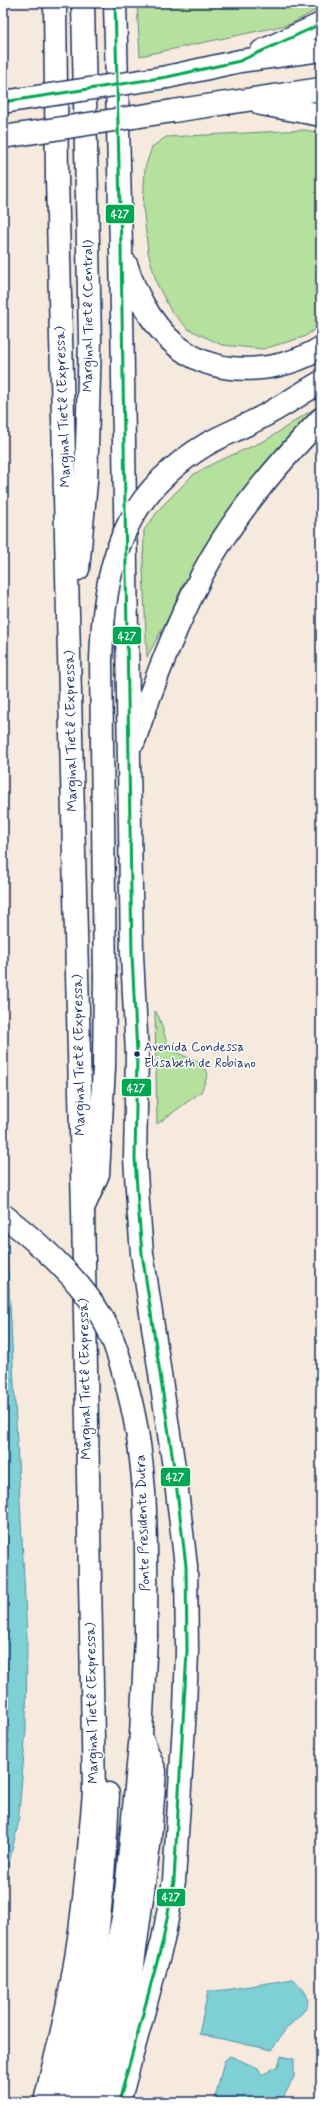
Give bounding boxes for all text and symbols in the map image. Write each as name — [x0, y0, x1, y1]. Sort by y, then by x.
line badge: 427 — [105, 204, 135, 224]
text: 427 — [111, 208, 130, 222]
street label: Marginal Tietê (Central) — [79, 240, 98, 392]
street label: Marginal Tietê (Expressa) — [51, 326, 76, 488]
line badge: 427 — [112, 626, 142, 645]
text: 427 — [118, 630, 137, 644]
street label: Marginal Tietê (Expressa) — [61, 650, 82, 812]
street label: Marginal Tietê (Expressa) — [69, 974, 90, 1136]
place label: Avenida Condessa Elisabeth de Robiano — [144, 1039, 256, 1072]
marker: Avenida Condessa Elisabeth de Robiano — [132, 1049, 142, 1059]
line badge: 427 — [121, 1078, 152, 1097]
text: 427 — [127, 1082, 146, 1096]
street label: Marginal Tietê (Expressa) — [75, 1298, 96, 1460]
street label: Ponte Presidente Dutra — [132, 1454, 154, 1592]
line badge: 427 — [160, 1467, 191, 1487]
text: 427 — [166, 1471, 185, 1485]
street label: Marginal Tietê (Expressa) — [82, 1622, 103, 1784]
line badge: 427 — [156, 1888, 186, 1907]
text: 427 — [162, 1891, 181, 1905]

